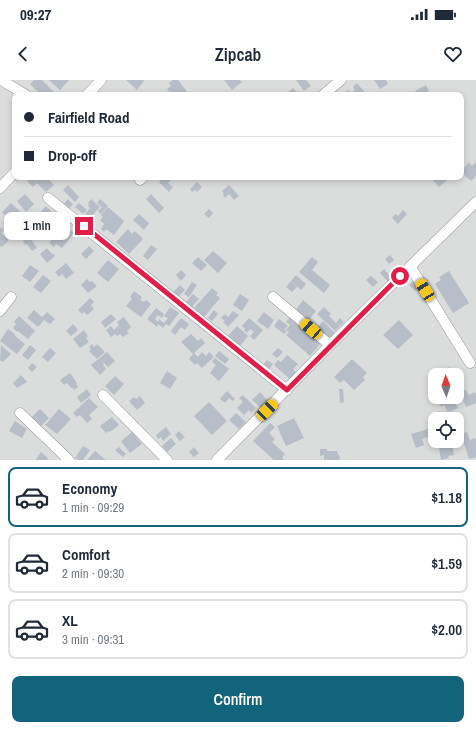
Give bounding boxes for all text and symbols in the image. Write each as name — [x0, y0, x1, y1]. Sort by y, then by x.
text: 09:27 — [20, 4, 51, 25]
text: Zipcab — [215, 42, 261, 67]
icon: back — [12, 43, 34, 65]
icon: heart — [442, 43, 464, 65]
text: Fairfield Road — [48, 107, 129, 128]
text: Drop-off — [48, 145, 97, 166]
callout: 1 min — [4, 212, 70, 240]
text: 1 min — [23, 217, 51, 234]
route end — [75, 217, 93, 235]
route start — [391, 267, 409, 285]
car — [414, 277, 436, 303]
car — [298, 317, 324, 341]
north arrow — [428, 368, 464, 404]
map controls — [428, 368, 464, 448]
car — [254, 397, 280, 423]
button: locate — [428, 412, 464, 448]
text: Economy — [62, 478, 117, 499]
icon: car — [14, 479, 50, 515]
text: $1.18 — [431, 487, 462, 508]
text: 1 min · 09:29 — [62, 499, 124, 516]
text: Comfort — [62, 544, 110, 565]
icon: car — [14, 545, 50, 581]
text: $1.59 — [431, 553, 462, 574]
text: 2 min · 09:30 — [62, 565, 124, 582]
text: XL — [62, 610, 78, 631]
icon: car — [14, 611, 50, 647]
text: $2.00 — [431, 619, 462, 640]
text: 3 min · 09:31 — [62, 631, 124, 648]
button: Confirm — [12, 676, 464, 722]

